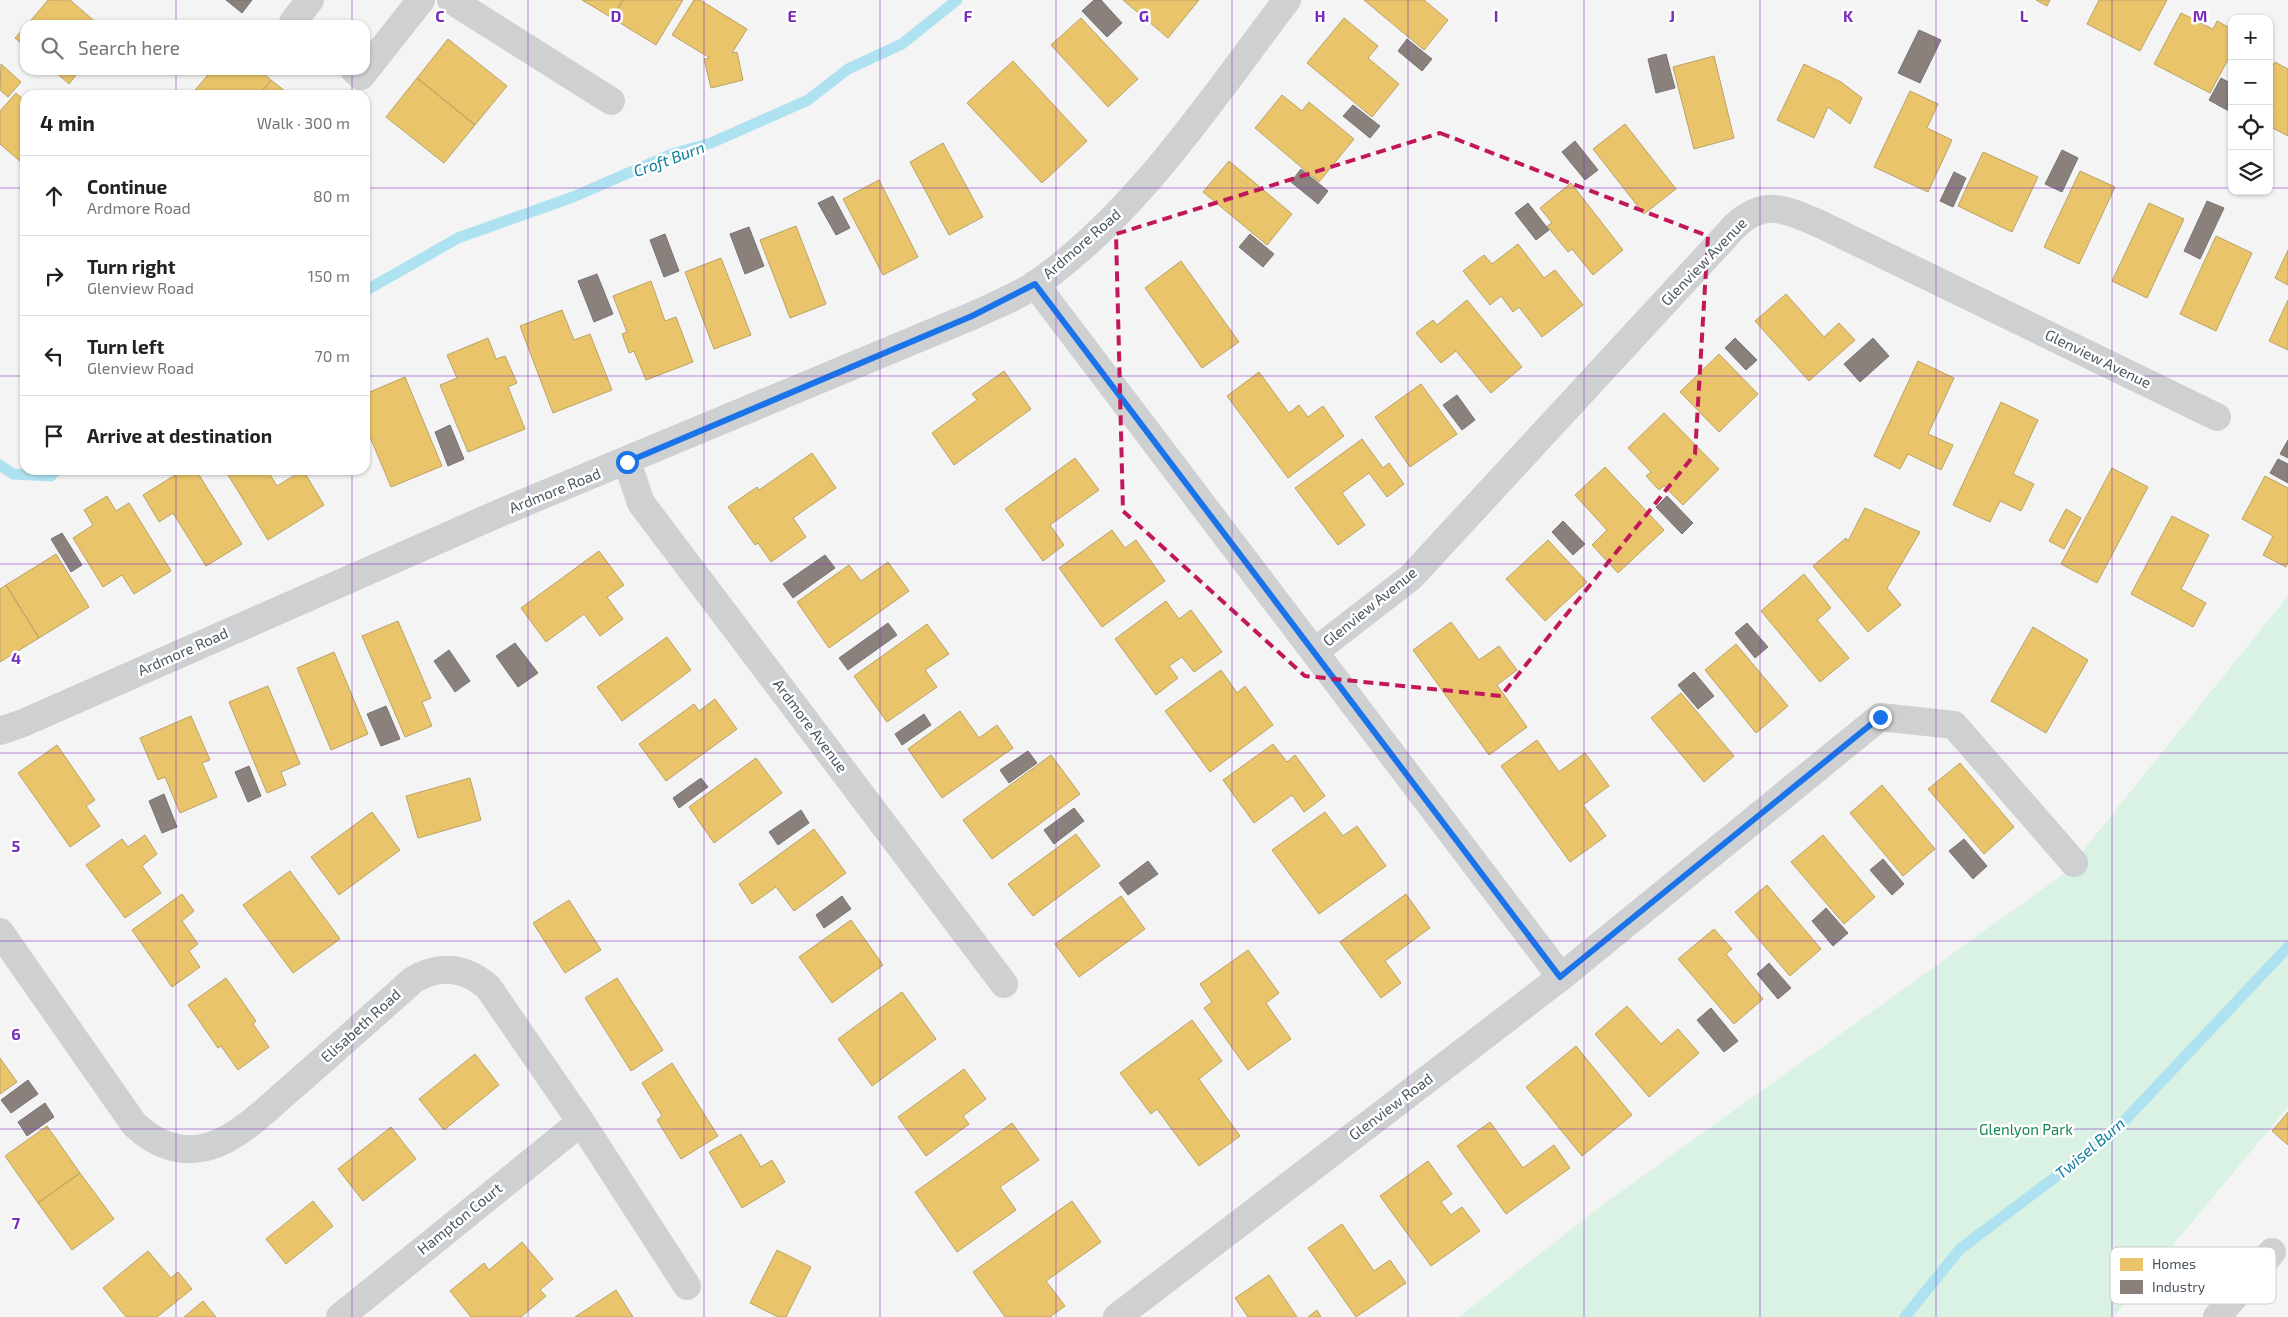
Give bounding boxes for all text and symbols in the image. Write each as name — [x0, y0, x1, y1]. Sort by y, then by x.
text: C — [435, 6, 445, 25]
text: D — [611, 6, 622, 25]
text: E — [787, 6, 797, 25]
text: F — [964, 6, 973, 25]
text: G — [1139, 6, 1149, 25]
text: H — [1314, 6, 1326, 25]
text: I — [1494, 6, 1498, 25]
text: J — [1669, 6, 1675, 25]
text: K — [1843, 6, 1854, 25]
text: L — [2020, 6, 2029, 25]
text: M — [2193, 6, 2207, 25]
map controls — [2228, 15, 2273, 195]
button: + — [2228, 15, 2273, 60]
search box — [20, 20, 370, 75]
icon: search — [38, 34, 66, 62]
text: Search here — [78, 36, 180, 59]
button: − — [2228, 60, 2273, 105]
button: locate — [2228, 105, 2273, 150]
text: 4 min — [40, 110, 95, 135]
text: Walk · 300 m — [257, 113, 350, 132]
water label: Croft Burn — [631, 137, 707, 180]
button: layers — [2228, 150, 2273, 195]
text: Continue — [87, 175, 167, 198]
icon: ahead — [40, 182, 68, 210]
text: 80 m — [313, 186, 350, 205]
text: Ardmore Road — [87, 198, 191, 217]
street label: Ardmore Road — [1039, 205, 1124, 282]
street label: Glenview Avenue — [1657, 213, 1750, 309]
text: Turn right — [87, 255, 175, 278]
icon: right — [40, 262, 68, 290]
text: 150 m — [308, 266, 350, 285]
text: Glenview Road — [87, 278, 194, 297]
street label: Glenview Avenue — [2043, 325, 2154, 392]
text: Turn left — [87, 335, 164, 358]
icon: left — [40, 342, 68, 370]
text: 70 m — [315, 346, 350, 365]
text: Glenview Road — [87, 358, 194, 377]
icon: arrive — [40, 422, 68, 450]
text: Arrive at destination — [87, 424, 272, 447]
route start — [616, 451, 639, 474]
street label: Ardmore Road — [506, 464, 603, 517]
street label: Glenview Avenue — [1319, 563, 1420, 650]
street label: Ardmore Road — [135, 623, 231, 679]
text: 4 — [11, 648, 21, 667]
street label: Ardmore Avenue — [770, 675, 852, 776]
route end — [1869, 706, 1892, 729]
text: 5 — [12, 836, 21, 855]
street label: Elisabeth Road — [317, 985, 404, 1066]
text: 6 — [11, 1024, 21, 1043]
street label: Glenview Road — [1345, 1069, 1436, 1144]
water label: Twisel Burn — [2051, 1113, 2128, 1182]
park label: Glenlyon Park — [1979, 1120, 2073, 1138]
street label: Hampton Court — [413, 1178, 506, 1258]
text: 7 — [12, 1213, 21, 1232]
legend — [2110, 1247, 2276, 1304]
text: Homes — [2152, 1255, 2196, 1272]
text: Industry — [2152, 1278, 2206, 1295]

